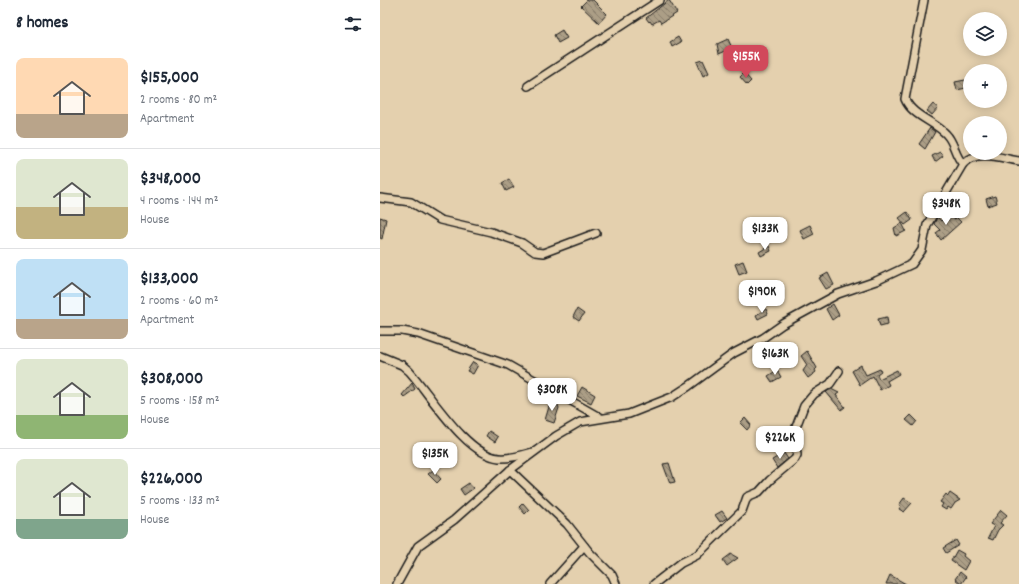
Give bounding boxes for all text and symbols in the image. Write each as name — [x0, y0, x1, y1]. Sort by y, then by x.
text: 8 homes — [16, 12, 68, 36]
map controls — [963, 12, 1007, 160]
button: layers — [963, 12, 1007, 56]
icon: filters — [342, 13, 364, 35]
pin: $155K — [718, 45, 774, 79]
text: $155K — [732, 48, 760, 67]
button: + — [963, 64, 1007, 108]
text: $155,000 — [140, 67, 199, 91]
icon: home — [48, 74, 96, 122]
text: 2 rooms · 80 m² — [140, 91, 217, 110]
text: Apartment — [140, 110, 194, 129]
button: − — [963, 116, 1007, 160]
text: $348,000 — [140, 168, 201, 192]
icon: home — [48, 175, 96, 223]
text: 4 rooms · 144 m² — [140, 192, 218, 211]
pin: $348K — [918, 192, 974, 226]
text: $348K — [932, 195, 960, 214]
text: House — [140, 211, 169, 230]
pin: $133K — [737, 217, 793, 251]
text: $133K — [752, 220, 779, 239]
text: $133,000 — [140, 268, 198, 292]
icon: home — [48, 275, 96, 323]
pin: $190K — [734, 280, 790, 314]
text: $190K — [748, 283, 776, 302]
text: 2 rooms · 60 m² — [140, 292, 218, 311]
text: Apartment — [140, 311, 194, 330]
pin: $163K — [747, 342, 803, 376]
text: $163K — [761, 345, 789, 364]
text: $308,000 — [140, 368, 203, 392]
icon: home — [48, 375, 96, 423]
pin: $308K — [524, 378, 580, 412]
text: $308K — [537, 381, 567, 400]
text: 5 rooms · 158 m² — [140, 392, 219, 411]
text: House — [140, 411, 169, 430]
pin: $226K — [752, 426, 808, 460]
text: $226K — [765, 429, 795, 448]
pin: $135K — [407, 442, 463, 476]
text: $135K — [421, 445, 449, 464]
text: $226,000 — [140, 468, 203, 492]
icon: home — [48, 475, 96, 523]
text: 5 rooms · 133 m² — [140, 492, 220, 511]
text: House — [140, 511, 169, 530]

